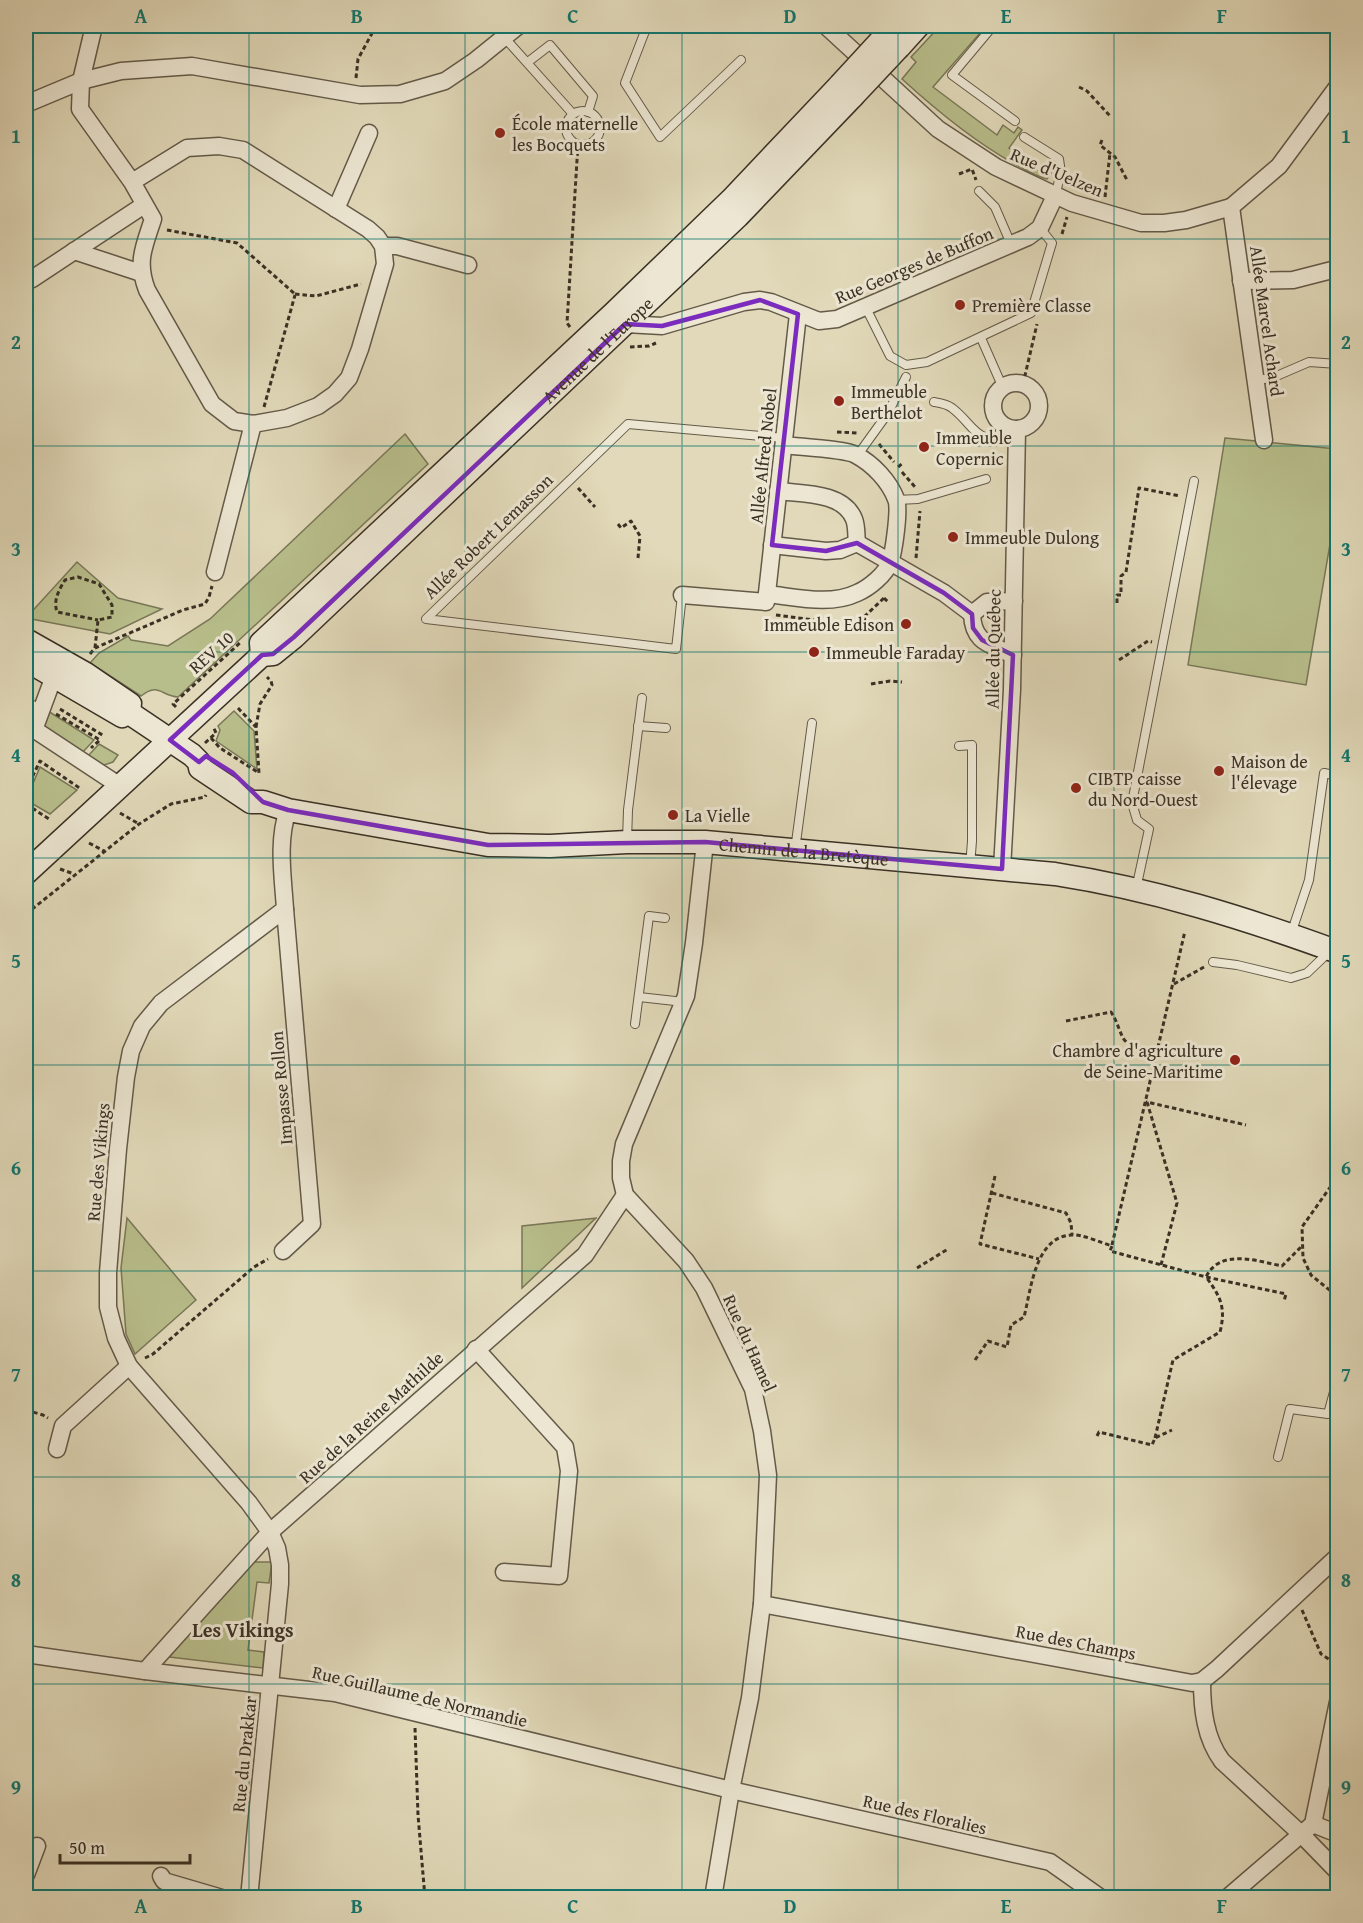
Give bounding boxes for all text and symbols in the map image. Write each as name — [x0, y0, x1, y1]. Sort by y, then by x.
text: A — [135, 1, 148, 30]
text: B — [351, 1, 363, 30]
text: C — [567, 1, 579, 30]
text: D — [783, 1, 797, 30]
text: E — [1001, 1, 1012, 30]
text: F — [1217, 1, 1227, 30]
place label: École maternelle les Bocquets — [512, 110, 638, 158]
text: 1 — [11, 121, 21, 150]
text: 1 — [1341, 121, 1351, 150]
marker: École maternelle les Bocquets — [493, 126, 507, 140]
street label: Rue d'Uelzen — [1006, 140, 1108, 204]
street label: Rue Georges de Buffon — [831, 219, 997, 311]
street label: Allée Marcel Achard — [1243, 244, 1291, 398]
street label: Avenue de l'Europe — [535, 290, 659, 409]
place label: Première Classe — [972, 292, 1091, 319]
marker: Première Classe — [953, 298, 967, 312]
text: 2 — [11, 327, 21, 356]
text: 2 — [1341, 327, 1351, 356]
place label: Immeuble Berthelot — [851, 378, 927, 426]
street label: Allée Alfred Nobel — [742, 387, 784, 525]
marker: Immeuble Berthelot — [832, 394, 846, 408]
place label: Immeuble Copernic — [936, 424, 1012, 472]
marker: Immeuble Copernic — [917, 440, 931, 454]
street label: Allée Robert Lemasson — [417, 467, 559, 605]
place label: Immeuble Dulong — [965, 524, 1099, 551]
marker: Immeuble Dulong — [946, 530, 960, 544]
text: 3 — [11, 534, 21, 563]
text: 3 — [1341, 534, 1351, 563]
street label: Allée du Québec — [978, 589, 1008, 709]
place label: Immeuble Edison — [764, 611, 894, 638]
marker: Immeuble Edison — [899, 617, 913, 631]
street label: REV 10 — [182, 624, 240, 680]
place label: Immeuble Faraday — [826, 639, 965, 666]
marker: Immeuble Faraday — [807, 645, 821, 659]
text: 4 — [11, 740, 21, 769]
text: 4 — [1341, 740, 1351, 769]
place label: Maison de l'élevage — [1231, 748, 1308, 796]
marker: Maison de l'élevage — [1212, 764, 1226, 778]
place label: CIBTP caisse du Nord-Ouest — [1088, 765, 1199, 813]
marker: CIBTP caisse du Nord-Ouest — [1069, 781, 1083, 795]
place label: La Vielle — [685, 802, 750, 829]
marker: La Vielle — [666, 808, 680, 822]
street label: Chemin de la Bretèque — [718, 830, 890, 872]
text: 5 — [11, 946, 21, 975]
text: 5 — [1341, 946, 1351, 975]
street label: Impasse Rollon — [263, 1030, 299, 1146]
place label: Chambre d'agriculture de Seine-Maritime — [1052, 1037, 1223, 1085]
marker: Chambre d'agriculture de Seine-Maritime — [1228, 1053, 1242, 1067]
street label: Rue des Vikings — [79, 1102, 117, 1222]
text: 6 — [11, 1153, 21, 1182]
text: 6 — [1341, 1153, 1351, 1182]
street label: Rue du Hamel — [716, 1290, 784, 1396]
street label: Rue de la Reine Mathilde — [293, 1345, 449, 1489]
text: 7 — [11, 1359, 21, 1388]
text: 7 — [1341, 1359, 1351, 1388]
text: 8 — [11, 1565, 21, 1594]
text: 8 — [1341, 1565, 1351, 1594]
district label: Les Vikings — [192, 1615, 294, 1644]
street label: Rue des Champs — [1014, 1617, 1138, 1667]
street label: Rue Guillaume de Normandie — [310, 1658, 530, 1734]
street label: Rue du Drakkar — [224, 1694, 264, 1813]
text: 9 — [11, 1772, 21, 1801]
text: 9 — [1341, 1772, 1351, 1801]
street label: Rue des Floralies — [861, 1787, 989, 1841]
scale bar — [60, 1827, 190, 1865]
text: 50 m — [69, 1834, 105, 1861]
text: A — [135, 1891, 148, 1920]
text: B — [351, 1891, 363, 1920]
text: C — [567, 1891, 579, 1920]
text: D — [783, 1891, 797, 1920]
text: E — [1001, 1891, 1012, 1920]
text: F — [1217, 1891, 1227, 1920]

